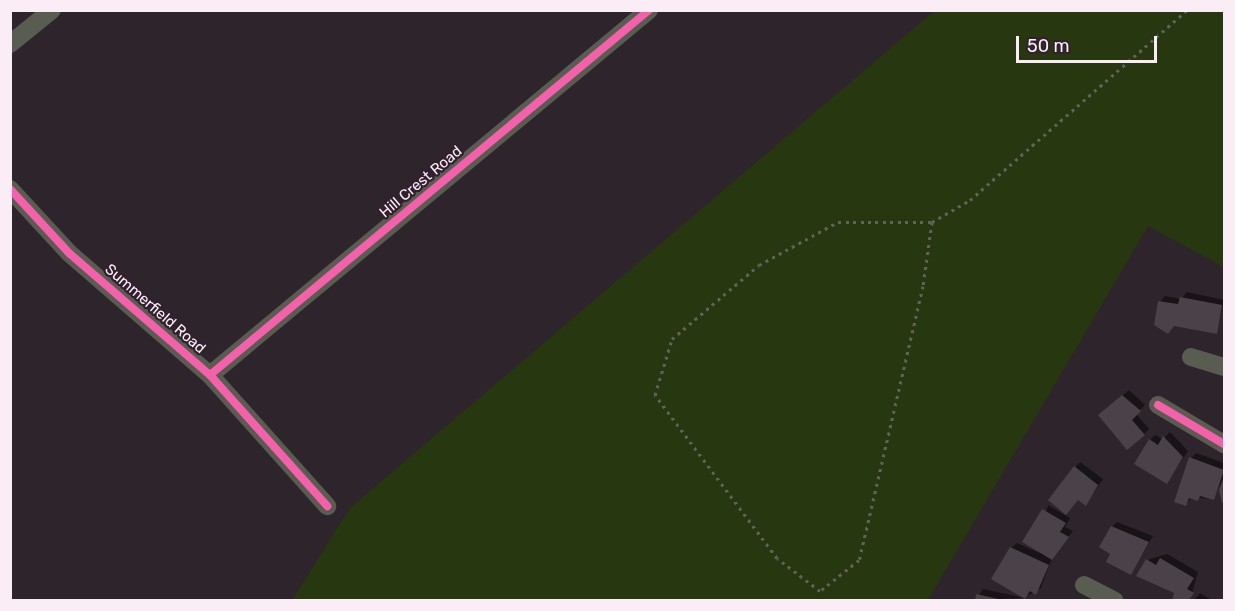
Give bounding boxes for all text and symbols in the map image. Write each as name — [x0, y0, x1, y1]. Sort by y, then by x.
scale bar — [1019, 24, 1160, 62]
text: 50 m — [1027, 35, 1070, 57]
street label: Hill Crest Road — [376, 142, 466, 222]
street label: Summerfield Road — [101, 260, 209, 358]

